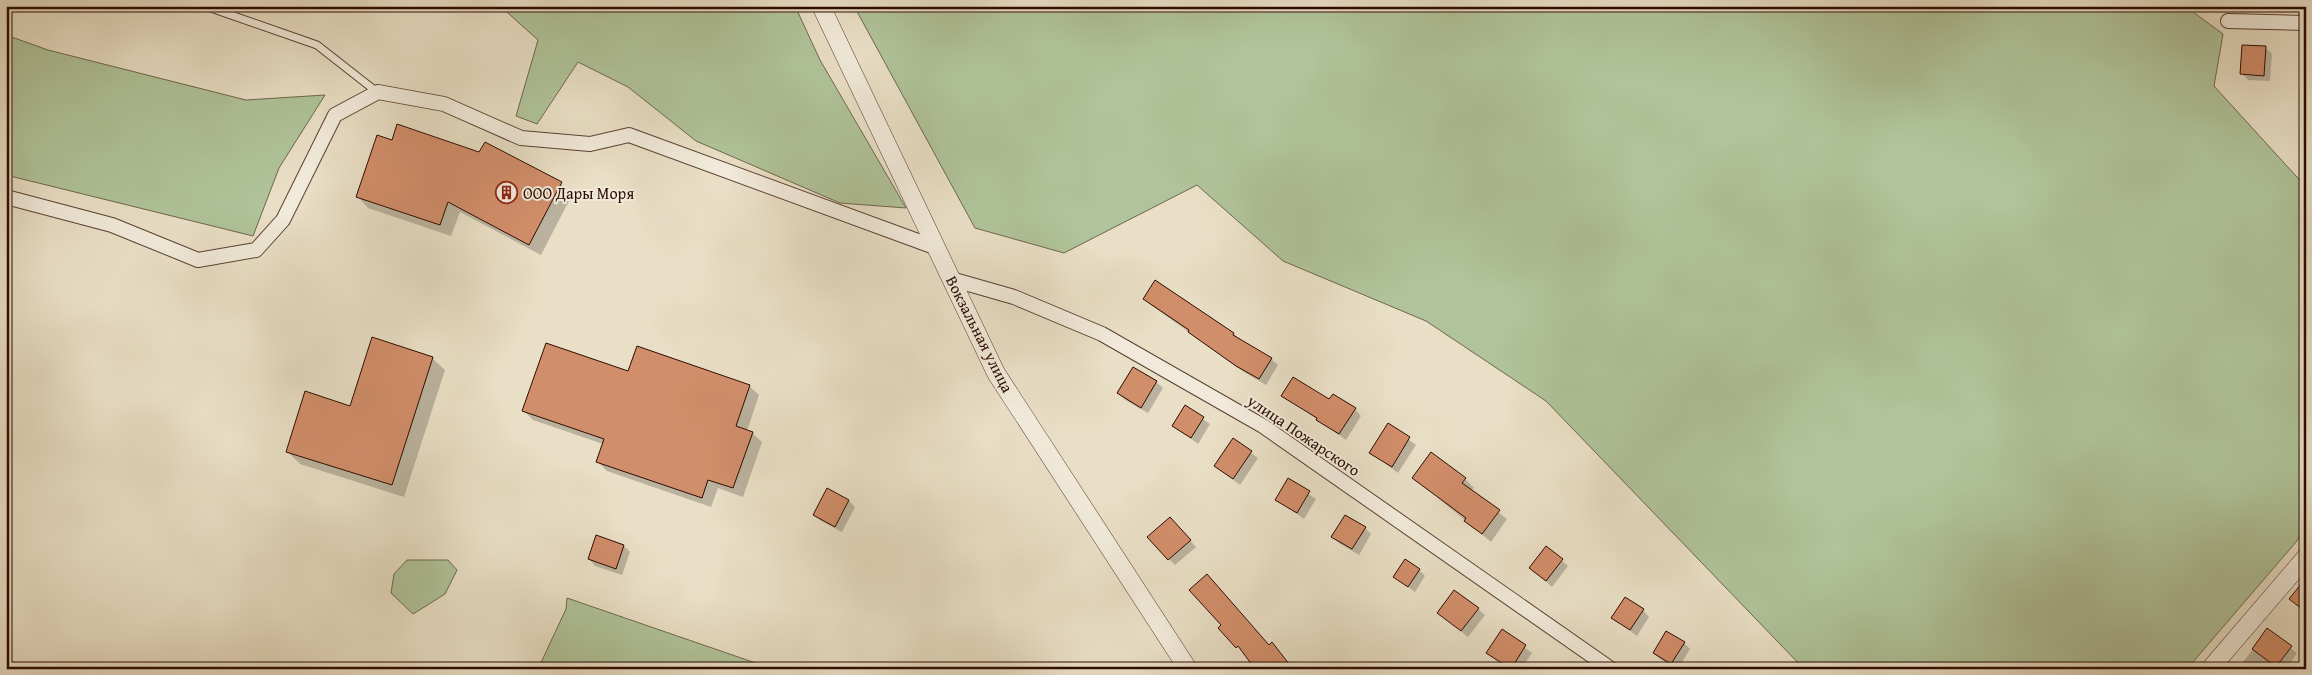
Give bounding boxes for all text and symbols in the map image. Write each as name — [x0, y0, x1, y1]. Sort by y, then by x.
building icon: ООО Дары Моря — [495, 181, 519, 205]
place label: ООО Дары Моря — [523, 181, 634, 205]
street label: Вокзальная улица — [940, 271, 1020, 397]
street label: улица Пожарского — [1242, 388, 1365, 482]

